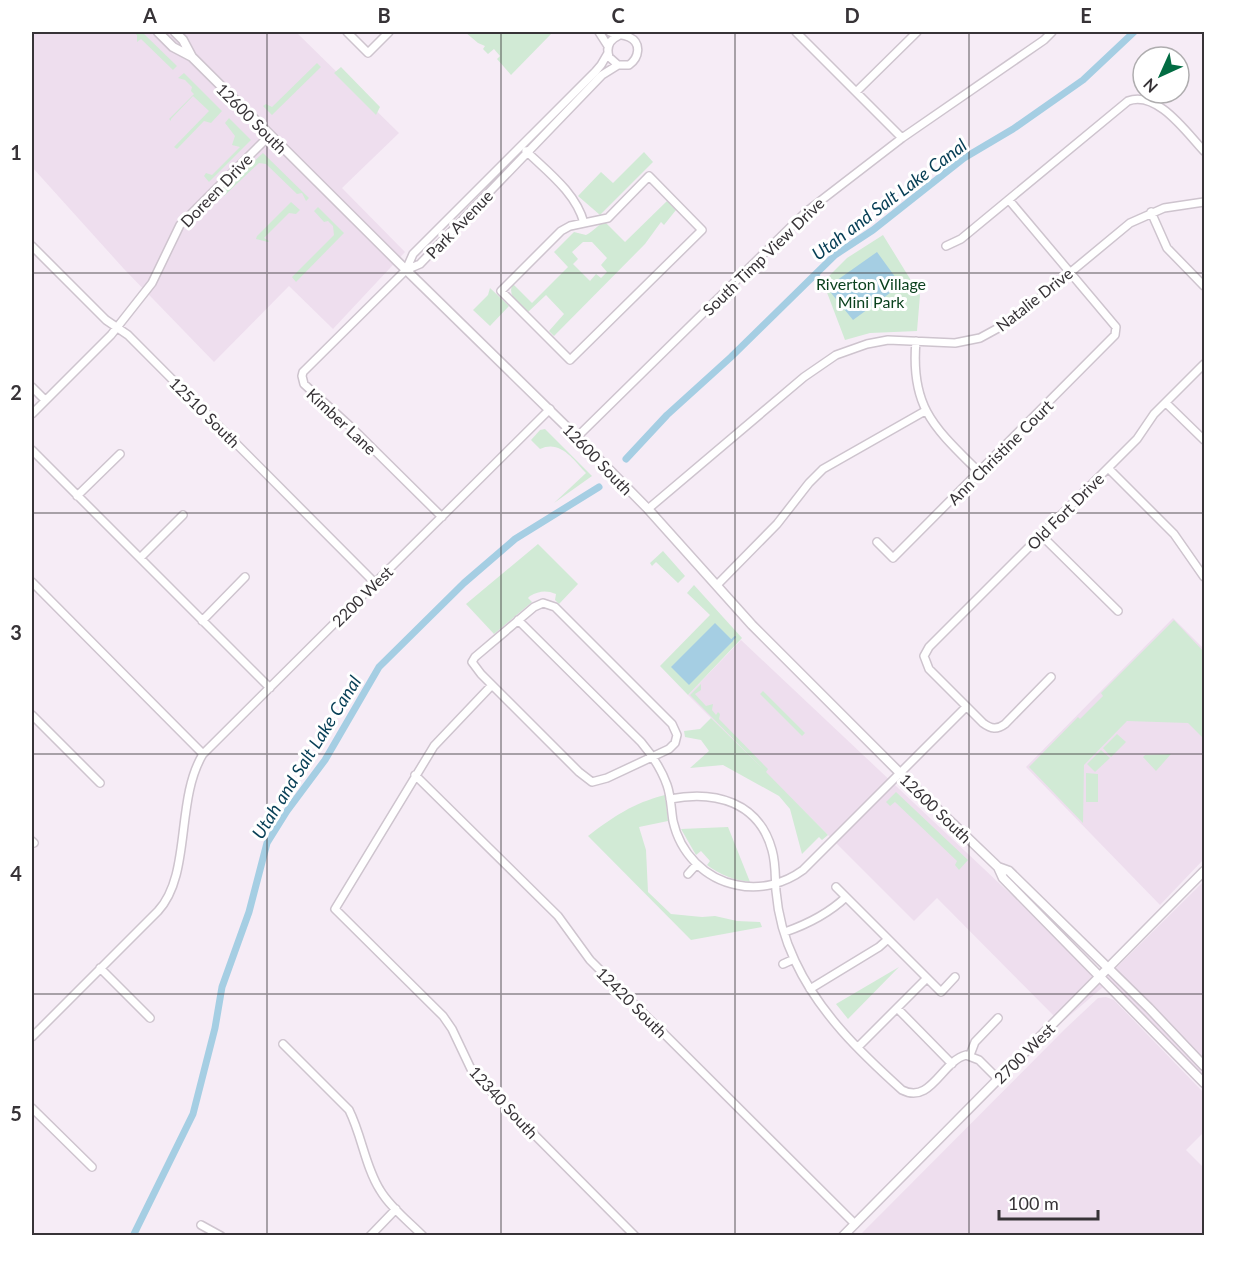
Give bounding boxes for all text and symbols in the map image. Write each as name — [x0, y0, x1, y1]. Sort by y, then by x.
text: A — [142, 3, 157, 27]
text: B — [377, 3, 391, 27]
text: C — [611, 3, 625, 27]
text: D — [844, 3, 860, 27]
text: E — [1080, 3, 1092, 27]
north arrow — [1131, 45, 1191, 105]
text: N — [1139, 75, 1161, 97]
street label: 12600 South — [213, 79, 291, 157]
water label: Utah and Salt Lake Canal — [807, 134, 971, 264]
text: 1 — [10, 140, 22, 164]
street label: Doreen Drive — [176, 149, 256, 231]
street label: Park Avenue — [422, 186, 496, 262]
street label: South Timp View Drive — [698, 193, 828, 319]
street label: Natalie Drive — [992, 263, 1076, 335]
park label: Riverton Village Mini Park — [816, 274, 926, 311]
street label: 12510 South — [166, 373, 244, 451]
text: 2 — [10, 380, 22, 404]
street label: Kimber Lane — [303, 384, 381, 458]
street label: Ann Christine Court — [944, 395, 1057, 508]
street label: 12600 South — [559, 419, 637, 499]
street label: Old Fort Drive — [1023, 469, 1107, 553]
street label: 2200 West — [328, 562, 396, 630]
text: 3 — [10, 620, 22, 644]
water label: Utah and Salt Lake Canal — [247, 671, 365, 843]
street label: 12600 South — [896, 769, 976, 847]
text: 4 — [10, 861, 22, 885]
street label: 12420 South — [593, 963, 671, 1041]
street label: 2700 West — [990, 1019, 1058, 1087]
street label: 12340 South — [466, 1062, 542, 1142]
text: 5 — [10, 1101, 22, 1125]
scale bar — [999, 1183, 1098, 1221]
text: 100 m — [1008, 1192, 1059, 1214]

